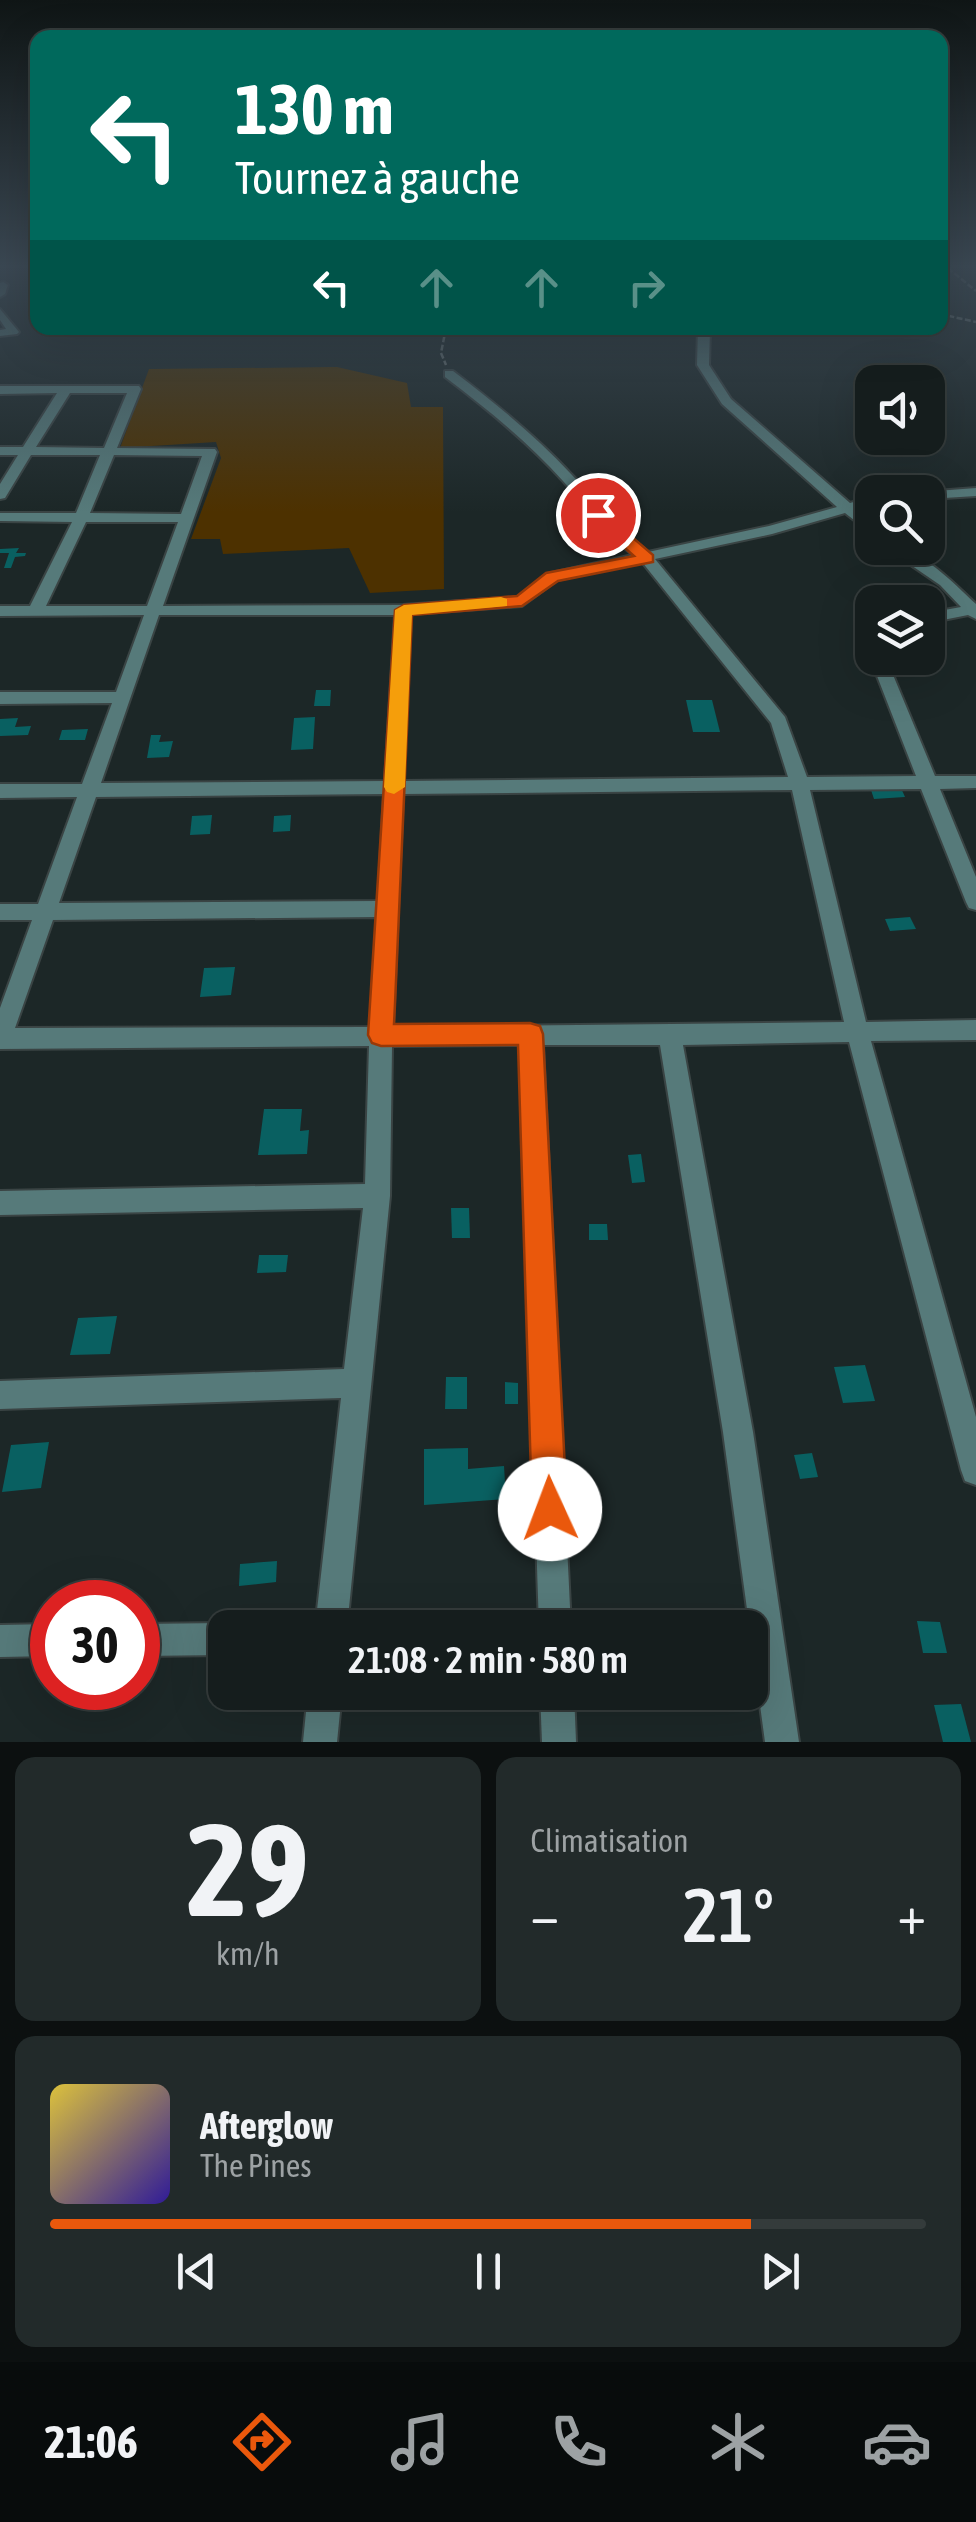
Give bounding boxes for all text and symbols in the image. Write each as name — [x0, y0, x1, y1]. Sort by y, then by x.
text: 130 m — [235, 69, 394, 149]
icon: left — [70, 70, 200, 200]
text: Tournez à gauche — [235, 152, 520, 204]
icon: left — [304, 260, 359, 315]
icon: ahead — [409, 260, 464, 315]
icon: ahead — [514, 260, 569, 315]
icon: right — [619, 260, 674, 315]
map controls — [855, 365, 945, 675]
button: sound — [855, 365, 945, 455]
pin — [556, 473, 641, 558]
button: search — [855, 475, 945, 565]
icon: arrive — [571, 488, 626, 543]
button: layers — [855, 585, 945, 675]
position arrow — [498, 1457, 602, 1561]
speed limit sign: 30 — [30, 1580, 160, 1710]
text: 21:08 · 2 min · 580 m — [348, 1638, 628, 1681]
text: 29 — [187, 1795, 309, 1944]
text: Climatisation — [531, 1822, 689, 1859]
text: 21° — [683, 1872, 774, 1958]
text: − — [531, 1883, 559, 1946]
text: + — [897, 1883, 926, 1946]
text: km/h — [216, 1935, 279, 1972]
text: Afterglow — [200, 2104, 333, 2147]
text: The Pines — [200, 2147, 312, 2184]
icon: previous — [169, 2244, 224, 2299]
icon: pause — [461, 2244, 516, 2299]
icon: next — [753, 2244, 808, 2299]
icon: directions — [227, 2407, 297, 2477]
icon: music — [385, 2407, 455, 2477]
icon: phone — [544, 2407, 614, 2477]
icon: climate — [703, 2407, 773, 2477]
icon: car — [862, 2407, 932, 2477]
text: 21:06 — [44, 2416, 138, 2468]

